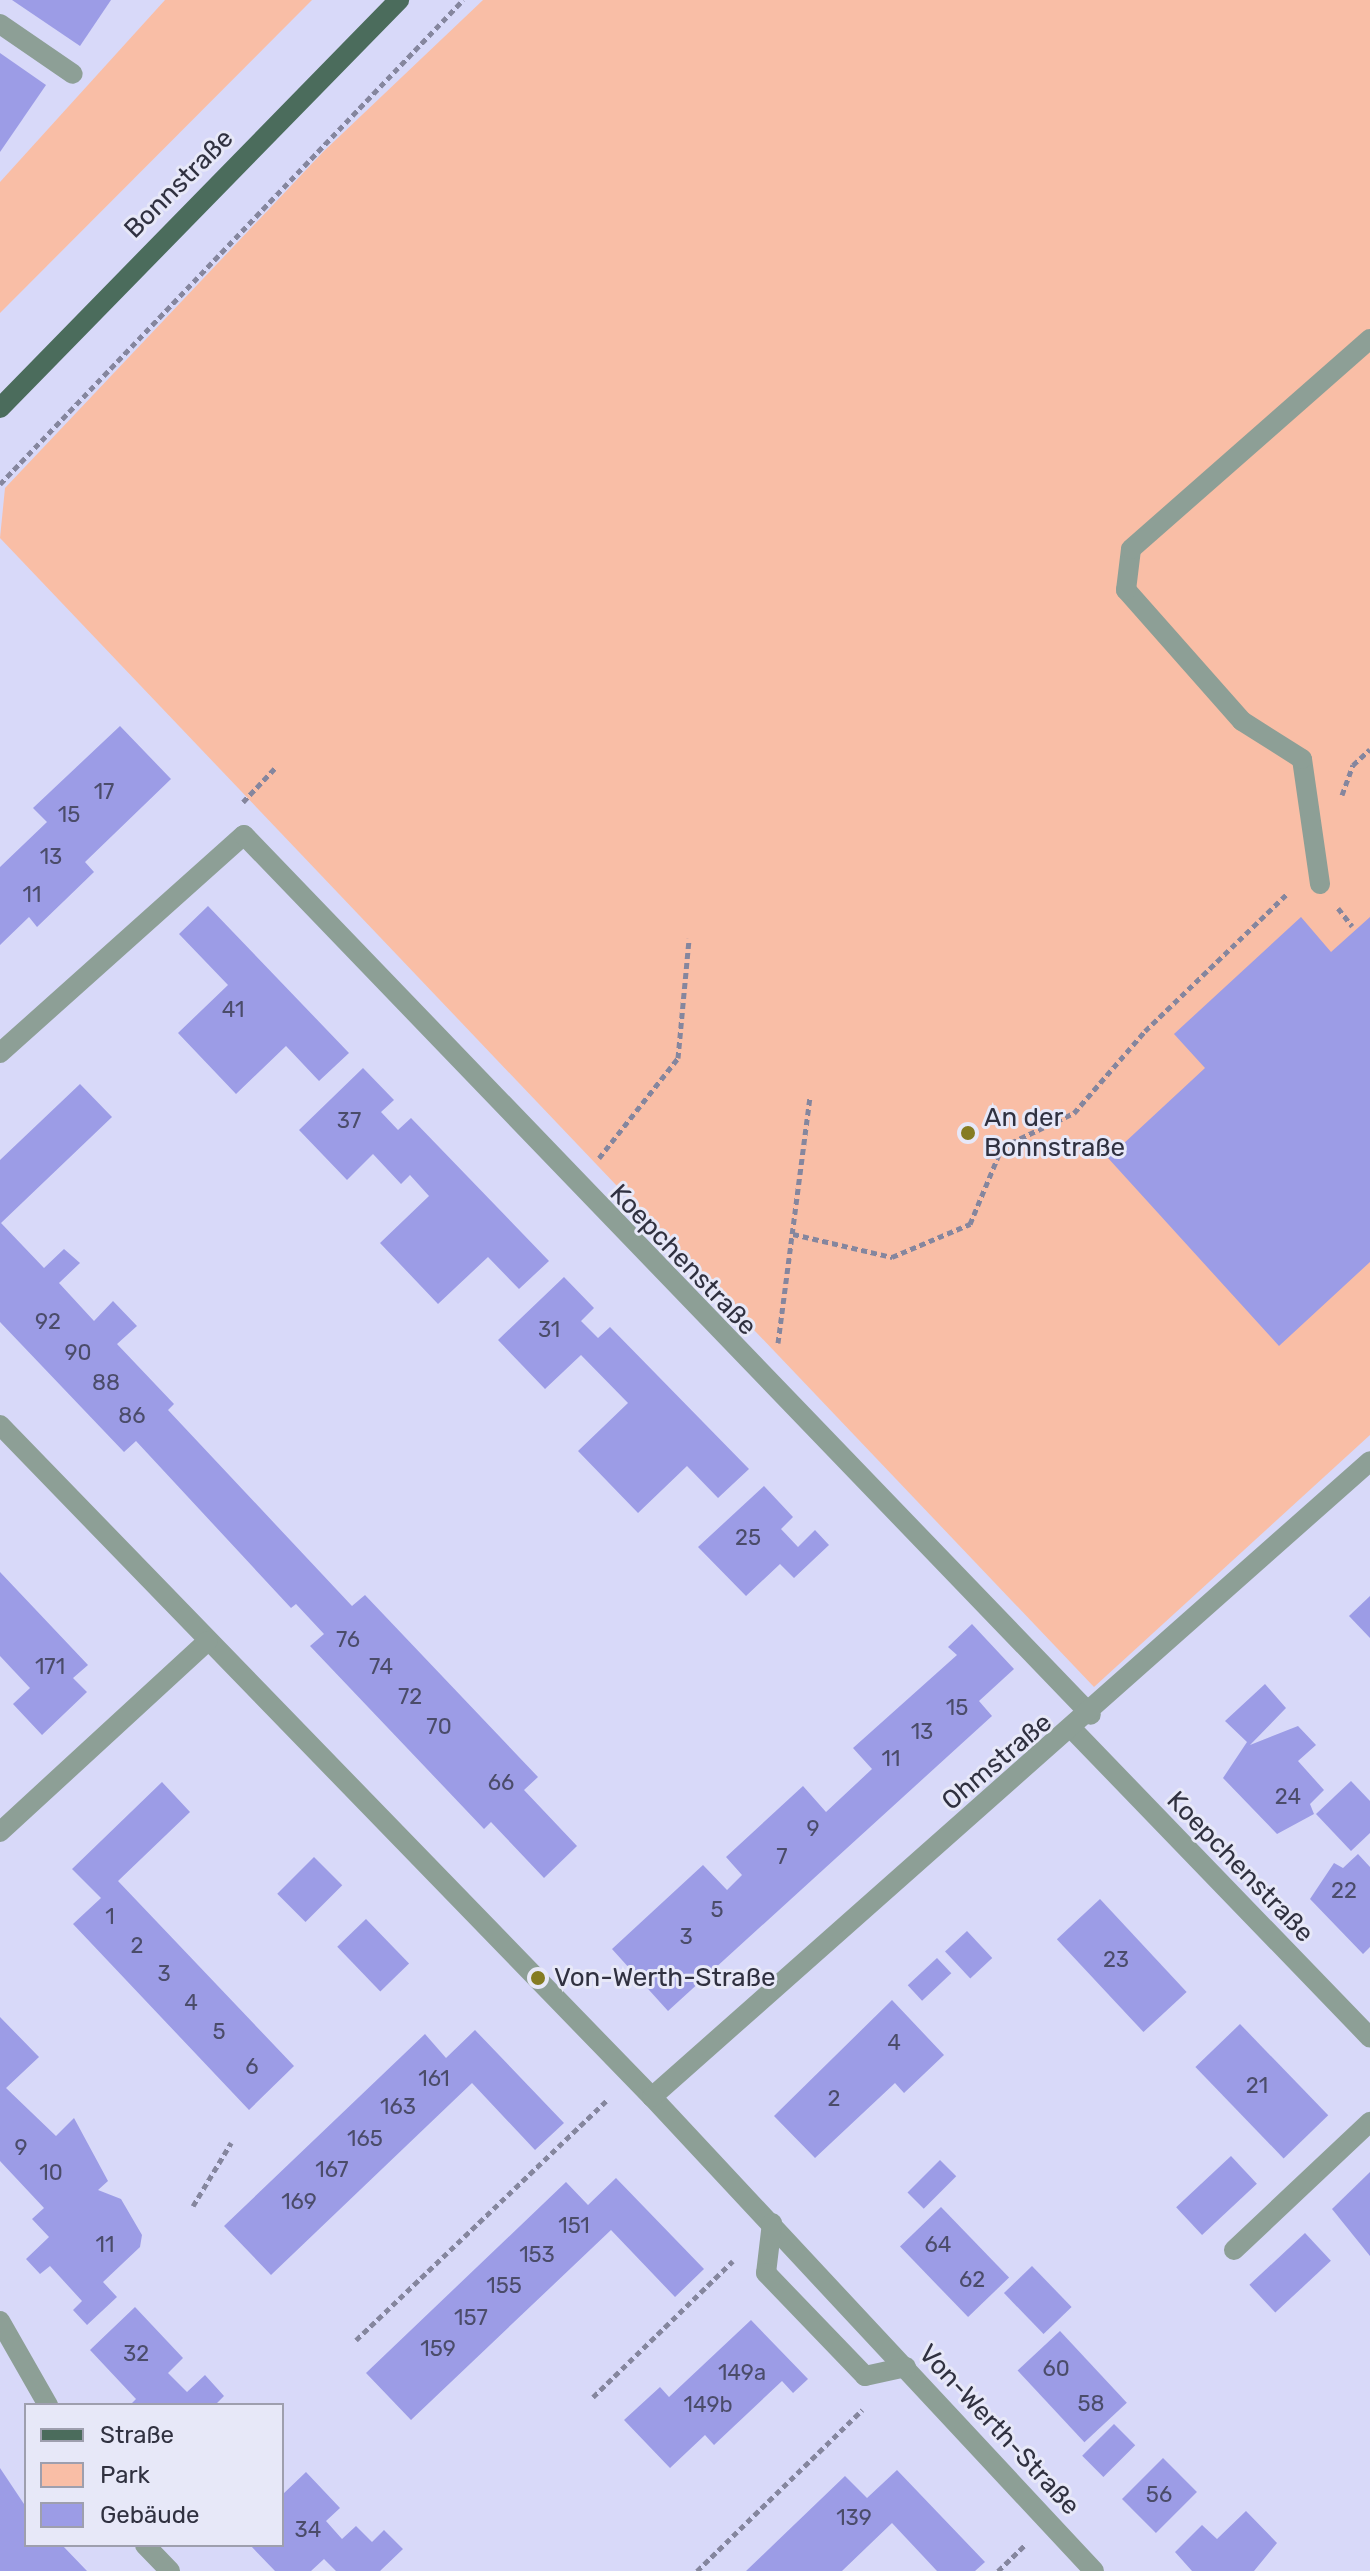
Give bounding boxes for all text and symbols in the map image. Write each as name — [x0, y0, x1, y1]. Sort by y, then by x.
street label: Bonnstraße — [118, 123, 240, 245]
house number: 17 — [94, 779, 114, 805]
house number: 15 — [58, 802, 80, 828]
house number: 13 — [40, 844, 62, 870]
house number: 11 — [23, 882, 41, 908]
house number: 41 — [222, 997, 244, 1023]
place label: An der Bonnstraße — [984, 1102, 1125, 1164]
house number: 37 — [337, 1108, 361, 1134]
marker: An der Bonnstraße — [959, 1124, 977, 1142]
street label: Koepchenstraße — [603, 1178, 763, 1342]
house number: 92 — [35, 1309, 61, 1335]
house number: 31 — [538, 1317, 560, 1343]
house number: 90 — [64, 1340, 92, 1366]
house number: 88 — [92, 1370, 120, 1396]
house number: 86 — [118, 1403, 146, 1429]
house number: 25 — [735, 1525, 761, 1551]
house number: 76 — [336, 1627, 360, 1653]
house number: 171 — [35, 1654, 65, 1680]
house number: 74 — [369, 1654, 393, 1680]
house number: 72 — [398, 1684, 422, 1710]
house number: 15 — [946, 1695, 968, 1721]
street label: Ohmstraße — [936, 1707, 1058, 1817]
house number: 70 — [426, 1714, 452, 1740]
house number: 13 — [911, 1719, 933, 1745]
house number: 11 — [882, 1746, 900, 1772]
house number: 66 — [488, 1770, 514, 1796]
house number: 24 — [1275, 1784, 1301, 1810]
street label: Koepchenstraße — [1160, 1785, 1320, 1949]
house number: 9 — [806, 1816, 820, 1842]
house number: 7 — [776, 1844, 788, 1870]
house number: 22 — [1331, 1878, 1357, 1904]
house number: 5 — [710, 1897, 724, 1923]
house number: 1 — [105, 1904, 115, 1930]
house number: 3 — [679, 1924, 693, 1950]
house number: 2 — [131, 1933, 143, 1959]
house number: 23 — [1103, 1947, 1129, 1973]
house number: 3 — [157, 1961, 171, 1987]
place label: Von-Werth-Straße — [554, 1962, 776, 1994]
marker: Von-Werth-Straße — [529, 1969, 547, 1987]
house number: 4 — [184, 1990, 198, 2016]
house number: 5 — [212, 2019, 226, 2045]
house number: 4 — [887, 2030, 901, 2056]
house number: 6 — [245, 2054, 259, 2080]
house number: 161 — [418, 2066, 450, 2092]
house number: 21 — [1246, 2073, 1268, 2099]
house number: 2 — [828, 2086, 840, 2112]
house number: 163 — [380, 2094, 416, 2120]
house number: 165 — [347, 2126, 383, 2152]
house number: 9 — [14, 2135, 28, 2161]
house number: 167 — [315, 2157, 349, 2183]
house number: 10 — [39, 2160, 63, 2186]
house number: 169 — [281, 2189, 317, 2215]
house number: 151 — [558, 2213, 590, 2239]
house number: 11 — [96, 2232, 114, 2258]
house number: 64 — [925, 2232, 951, 2258]
house number: 153 — [519, 2242, 555, 2268]
house number: 62 — [959, 2267, 985, 2293]
house number: 155 — [486, 2273, 522, 2299]
house number: 157 — [454, 2305, 488, 2331]
house number: 159 — [420, 2336, 456, 2362]
street label: Von-Werth-Straße — [912, 2338, 1086, 2522]
house number: 32 — [123, 2341, 149, 2367]
house number: 60 — [1042, 2356, 1070, 2382]
house number: 149a — [718, 2360, 766, 2386]
house number: 58 — [1077, 2391, 1105, 2417]
house number: 149b — [683, 2392, 733, 2418]
legend — [24, 2403, 284, 2547]
text: Straße — [100, 2421, 174, 2449]
text: Park — [100, 2461, 150, 2489]
house number: 56 — [1146, 2482, 1172, 2508]
text: Gebäude — [100, 2501, 199, 2529]
house number: 139 — [836, 2505, 872, 2531]
house number: 34 — [295, 2517, 321, 2543]

